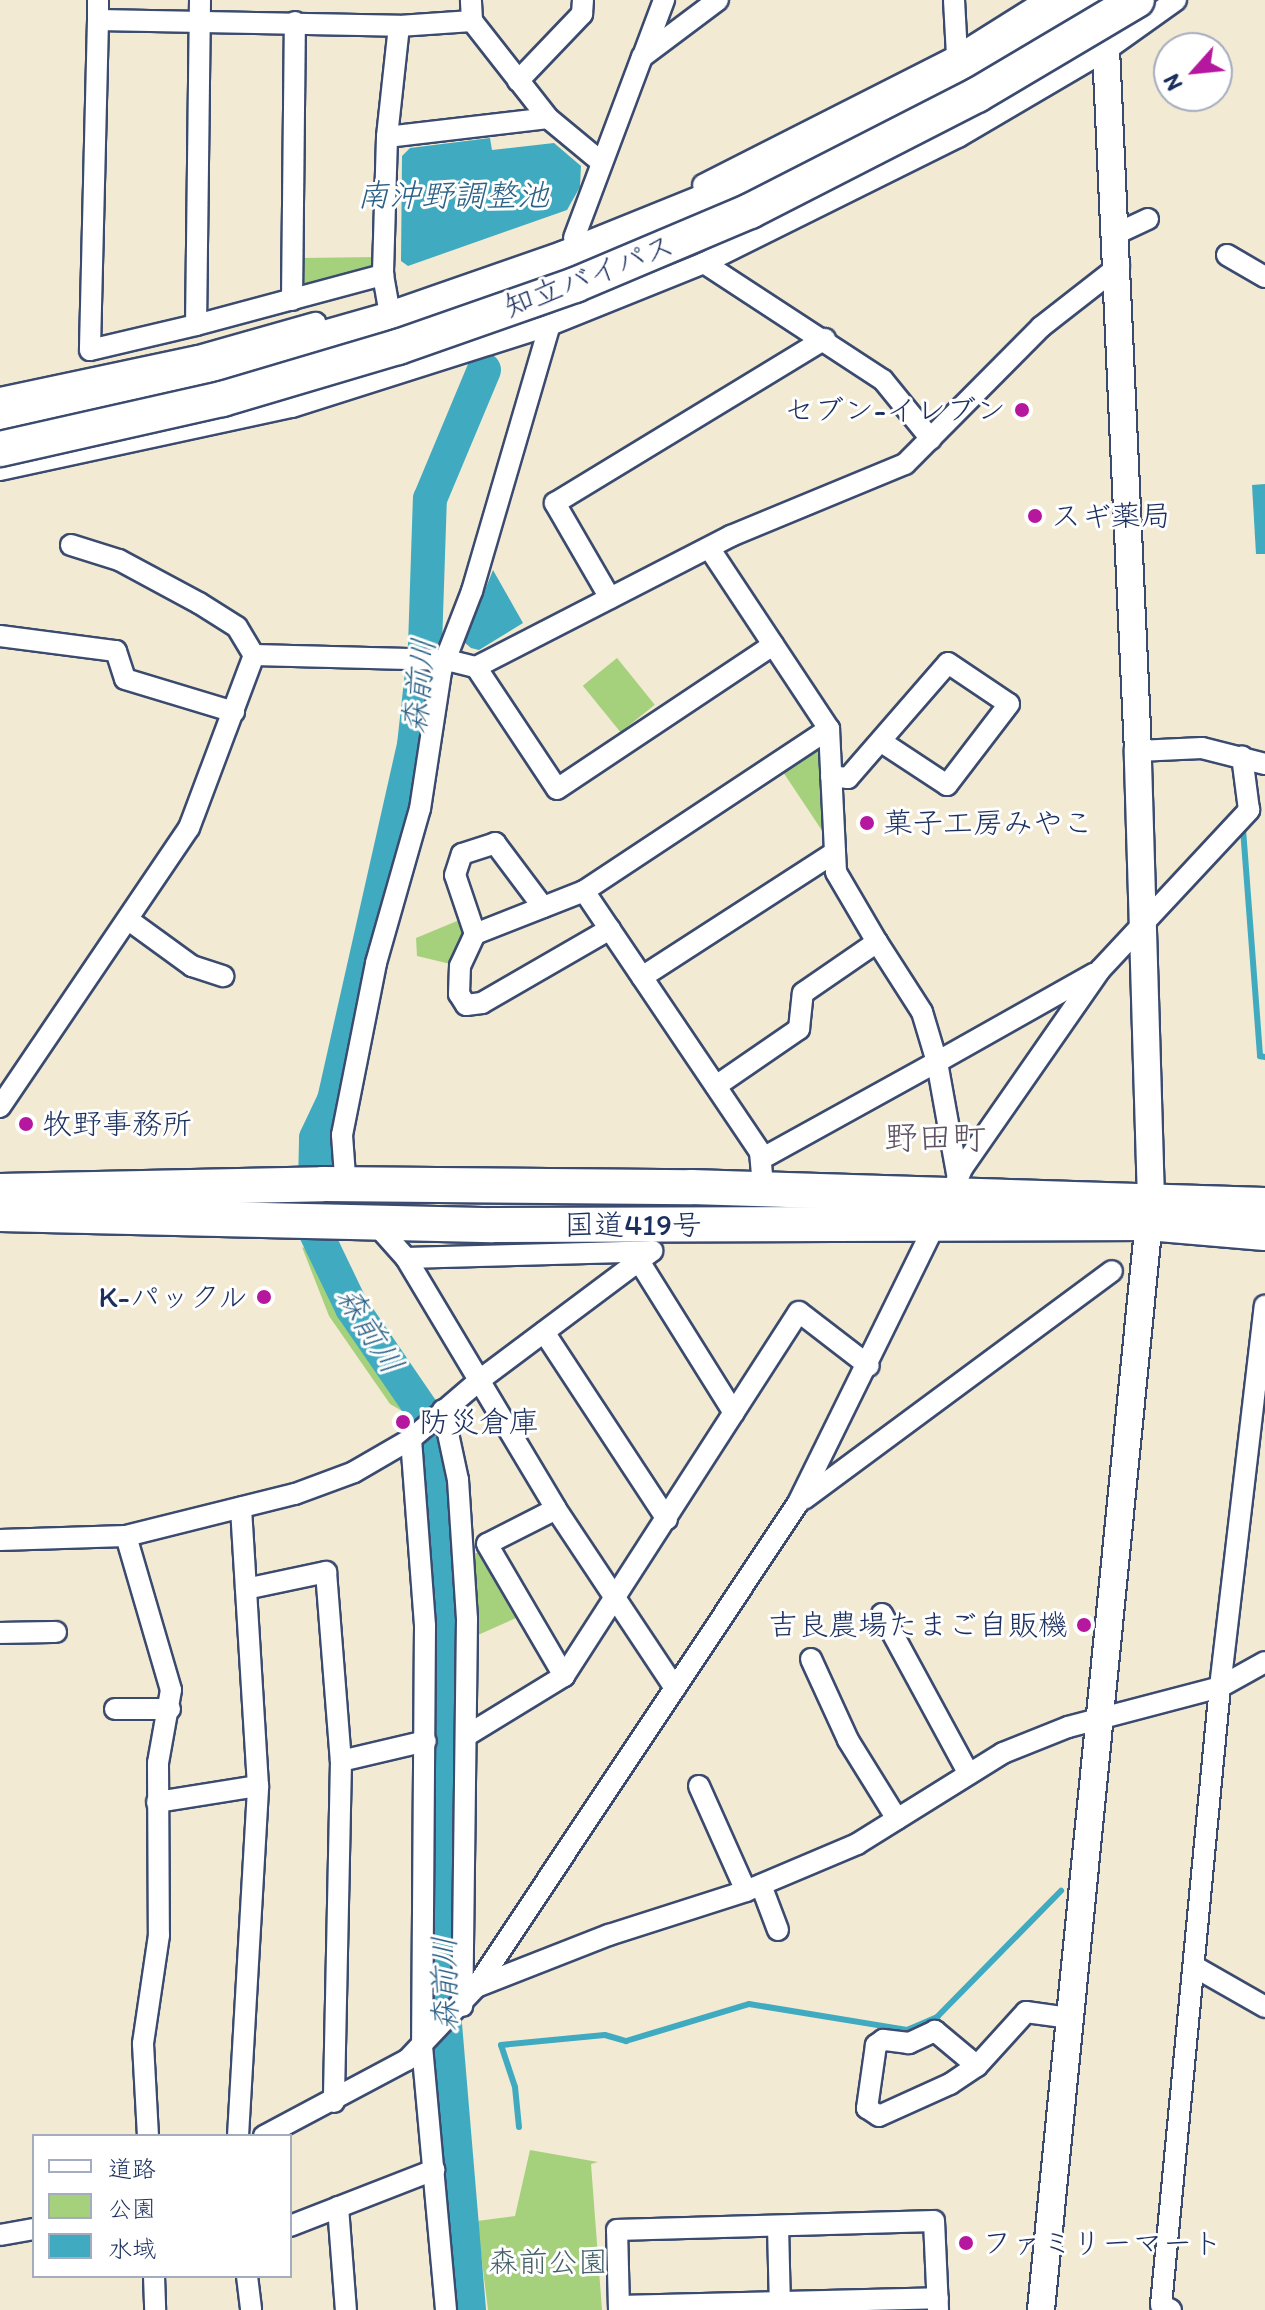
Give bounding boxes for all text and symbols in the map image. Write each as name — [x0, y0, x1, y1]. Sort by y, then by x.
north arrow — [1153, 32, 1233, 112]
text: N — [1158, 69, 1188, 95]
water label: 南沖野調整池 — [357, 176, 549, 214]
street label: 知立バイパス — [499, 227, 679, 325]
place label: セブン-イレブン — [784, 392, 1006, 428]
marker: セブン-イレブン — [1013, 401, 1031, 419]
place label: スギ薬局 — [1051, 498, 1171, 534]
marker: スギ薬局 — [1026, 507, 1044, 525]
water label: 森前川 — [395, 636, 443, 736]
place label: 菓子工房みやこ — [883, 805, 1093, 841]
marker: 菓子工房みやこ — [858, 814, 876, 832]
place label: 牧野事務所 — [42, 1106, 192, 1142]
marker: 牧野事務所 — [17, 1115, 35, 1133]
district label: 野田町 — [884, 1118, 986, 1158]
street label: 国道419号 — [564, 1207, 702, 1243]
place label: K-パックル — [97, 1279, 248, 1315]
water label: 森前川 — [328, 1279, 412, 1381]
marker: K-パックル — [255, 1288, 273, 1306]
place label: 防災倉庫 — [419, 1404, 539, 1440]
marker: 防災倉庫 — [394, 1413, 412, 1431]
place label: 吉良農場たまご自販機 — [768, 1607, 1068, 1643]
marker: 吉良農場たまご自販機 — [1075, 1616, 1093, 1634]
water label: 森前川 — [425, 1936, 465, 2032]
legend — [32, 2134, 292, 2278]
text: 道路 — [108, 2154, 156, 2183]
text: 公園 — [108, 2194, 156, 2223]
place label: ファミリーマート — [982, 2225, 1222, 2261]
text: 水域 — [108, 2234, 156, 2263]
marker: ファミリーマート — [957, 2234, 975, 2252]
park label: 森前公園 — [488, 2244, 608, 2280]

